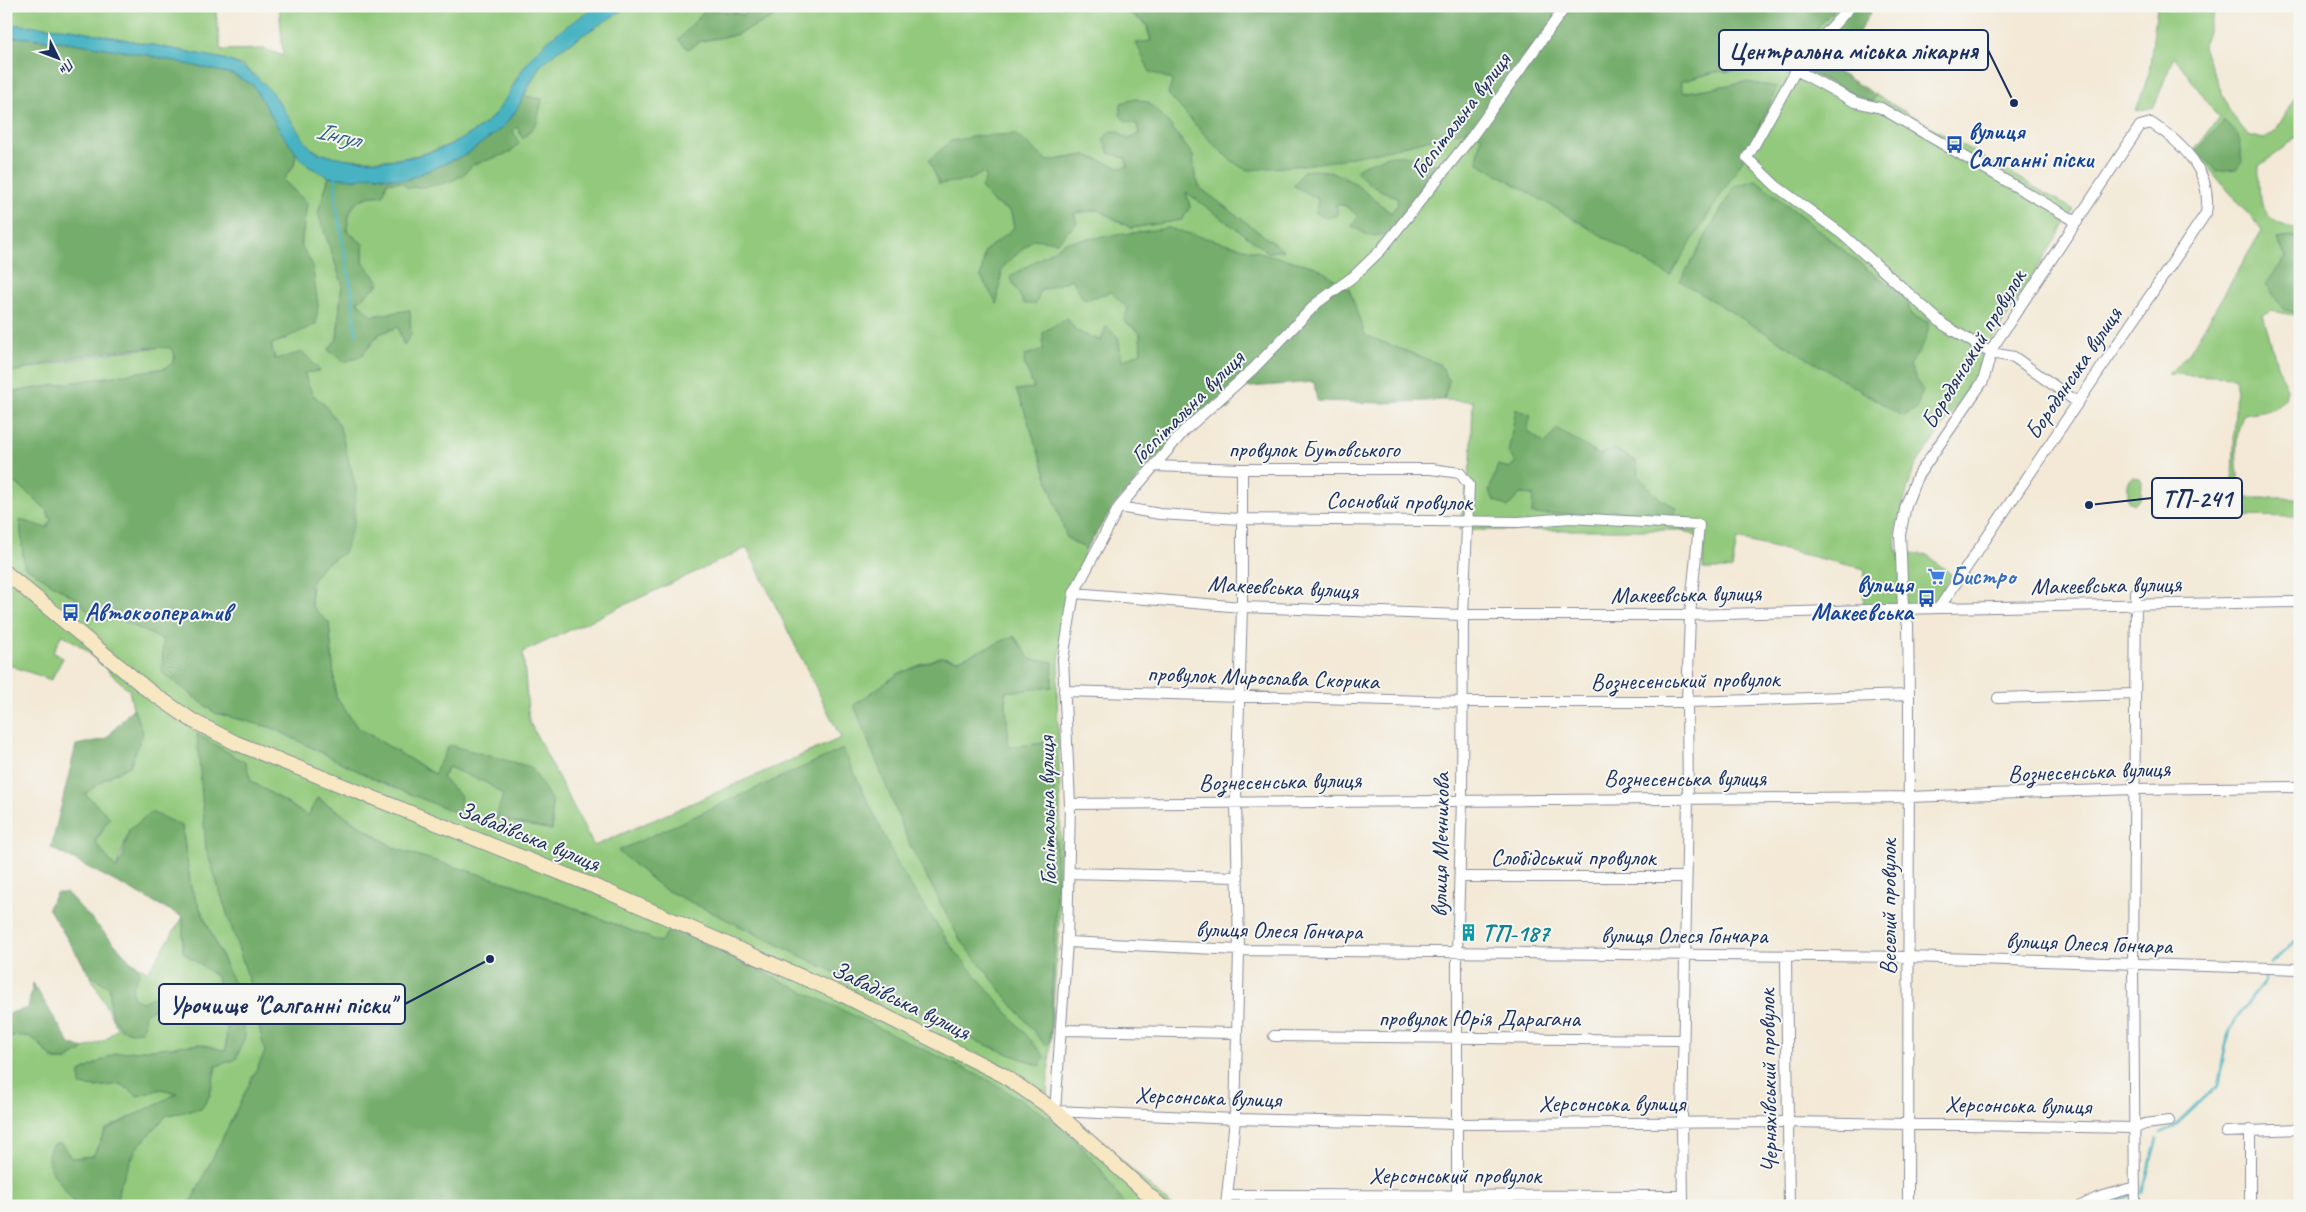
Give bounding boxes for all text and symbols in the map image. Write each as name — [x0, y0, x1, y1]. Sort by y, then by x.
callout: Центральна міська лікарня — [1719, 30, 1988, 70]
north arrow — [32, 32, 82, 82]
text: Центральна міська лікарня — [1728, 35, 1980, 67]
street label: Госпітальна вулиця — [1403, 45, 1518, 184]
text: Пн — [56, 55, 79, 78]
water label: Інгул — [313, 114, 367, 157]
place label: вулиця Салганні піски — [1968, 116, 2095, 174]
bus stop icon: вулиця Салганні піски — [1944, 135, 1964, 155]
street label: Бородянський провулок — [1914, 262, 2033, 434]
street label: Бородянська вулиця — [2018, 300, 2129, 445]
street label: Госпітальна вулиця — [1124, 343, 1251, 470]
street label: провулок Бутовського — [1228, 434, 1401, 464]
callout: ТП-241 — [2152, 478, 2242, 518]
text: ТП-241 — [2162, 483, 2235, 515]
street label: Сосновий провулок — [1326, 485, 1474, 517]
place label: Бистро — [1950, 561, 2018, 591]
supermarket icon: Бистро — [1926, 566, 1946, 586]
street label: Макеєвська вулиця — [1207, 568, 1360, 606]
place label: вулиця Макеєвська — [1811, 569, 1915, 627]
street label: Макеєвська вулиця — [2030, 569, 2183, 601]
street label: Макеєвська вулиця — [1610, 578, 1763, 610]
bus stop icon: вулиця Макеєвська — [1917, 588, 1937, 608]
place label: Автокооператив — [85, 597, 236, 627]
bus stop icon: Автокооператив — [61, 602, 81, 622]
street label: провулок Мирослава Скорика — [1147, 658, 1381, 696]
street label: Вознесенський провулок — [1590, 663, 1782, 698]
street label: Госпітальна вулиця — [1031, 735, 1063, 886]
street label: Вознесенська вулиця — [2007, 753, 2172, 790]
street label: Вознесенська вулиця — [1604, 763, 1768, 794]
street label: Вознесенська вулиця — [1198, 765, 1363, 798]
street label: вулиця Мечникова — [1424, 771, 1456, 918]
street label: Завадівська вулиця — [453, 794, 606, 879]
street label: Веселий провулок — [1873, 837, 1903, 975]
street label: Слобідський провулок — [1491, 842, 1658, 872]
street label: вулиця Олеся Гончара — [1195, 914, 1364, 946]
place label: ТП-187 — [1482, 918, 1551, 948]
street label: вулиця Олеся Гончара — [1601, 920, 1769, 950]
building icon: ТП-187 — [1458, 923, 1478, 943]
street label: вулиця Олеся Гончара — [2005, 925, 2174, 961]
street label: Завадівська вулиця — [827, 953, 976, 1047]
callout: Урочище "Салганні піски" — [159, 984, 405, 1024]
street label: Черняхівський провулок — [1751, 987, 1785, 1173]
text: Урочище "Салганні піски" — [169, 989, 400, 1021]
street label: провулок Юрія Дарагана — [1378, 1003, 1581, 1033]
street label: Херсонська вулиця — [1134, 1079, 1283, 1115]
street label: Херсонська вулиця — [1539, 1088, 1687, 1118]
street label: Херсонська вулиця — [1945, 1089, 2093, 1121]
street label: Херсонський провулок — [1369, 1160, 1543, 1190]

